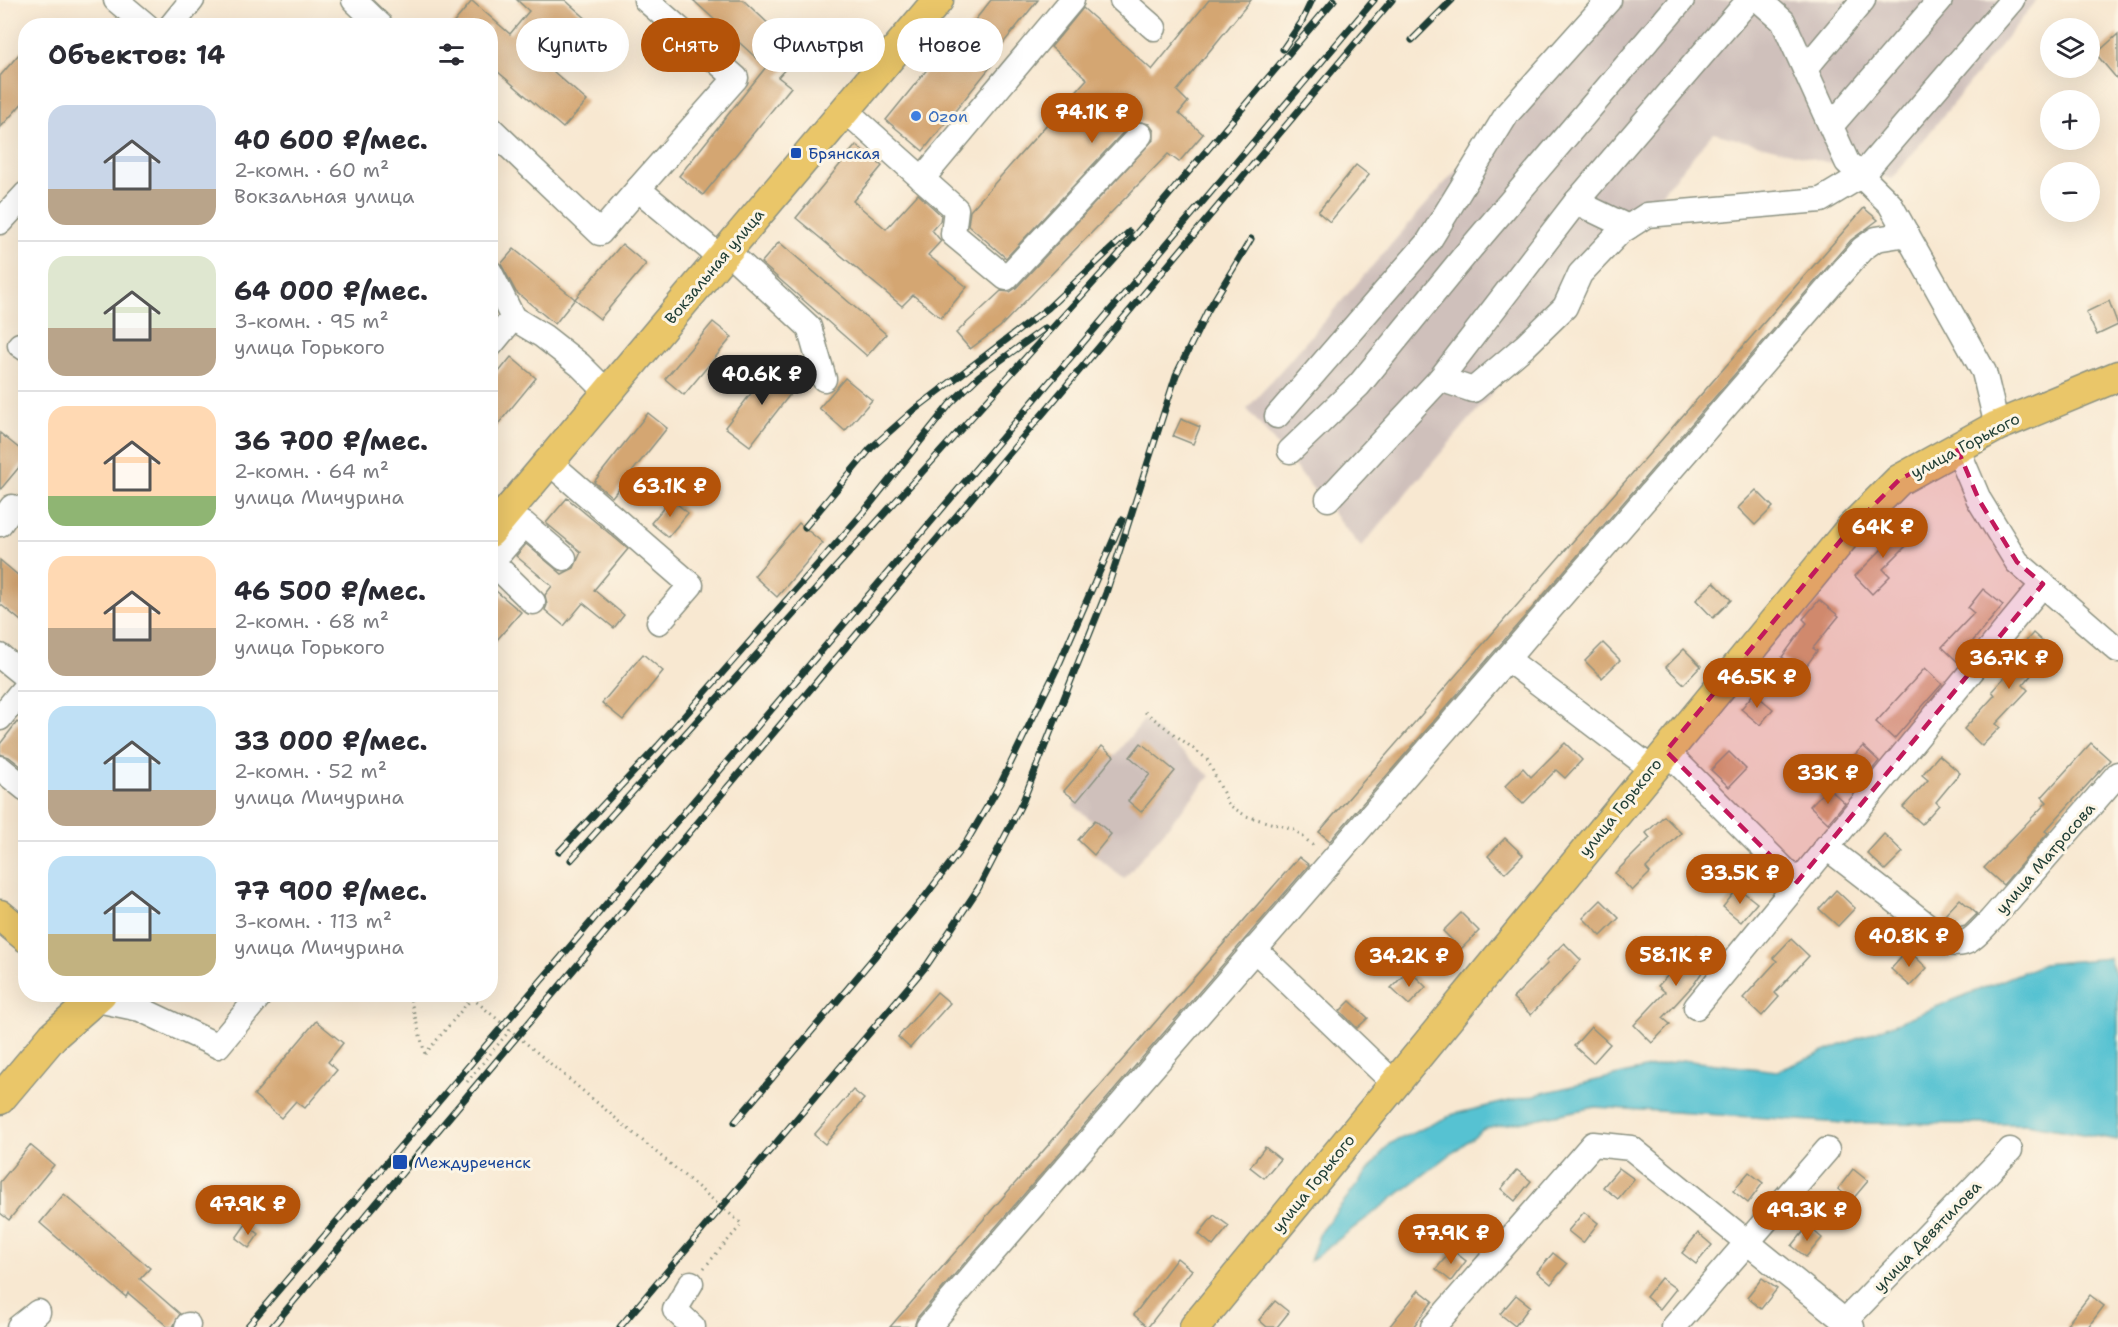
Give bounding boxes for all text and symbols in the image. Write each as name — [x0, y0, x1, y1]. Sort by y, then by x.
chip: Купить — [516, 18, 629, 72]
chip: Снять — [641, 18, 740, 72]
chip: Фильтры — [752, 18, 885, 72]
chip: Новое — [897, 18, 1003, 72]
map controls — [2040, 18, 2100, 222]
button: layers — [2040, 18, 2100, 78]
text: Объектов: 14 — [48, 37, 225, 72]
icon: filters — [435, 38, 468, 71]
button: + — [2040, 90, 2100, 150]
pin: 74.1K ₽ — [1037, 93, 1147, 144]
text: 74.1K ₽ — [1055, 99, 1129, 125]
place label: Ozon — [928, 106, 968, 127]
marker: Ozon — [909, 109, 923, 123]
text: 40 600 ₽/мес. — [234, 122, 428, 157]
icon: home — [96, 129, 168, 201]
place label: Брянская — [808, 143, 880, 164]
marker: Брянская — [789, 146, 803, 160]
text: 2-комн. · 60 m² — [234, 157, 389, 183]
button: − — [2040, 162, 2100, 222]
text: Вокзальная улица — [234, 183, 414, 209]
street label: Вокзальная улица — [660, 204, 769, 328]
text: 64 000 ₽/мес. — [234, 273, 428, 308]
icon: home — [96, 280, 168, 352]
text: 3-комн. · 95 m² — [234, 308, 389, 334]
text: улица Горького — [234, 334, 385, 360]
pin: 40.6K ₽ — [707, 355, 817, 406]
text: 40.6K ₽ — [722, 361, 802, 387]
street label: улица Горького — [1907, 408, 2023, 483]
text: 36 700 ₽/мес. — [234, 423, 428, 458]
icon: home — [96, 430, 168, 502]
text: 2-комн. · 64 m² — [234, 458, 389, 484]
pin: 63.1K ₽ — [615, 467, 725, 518]
text: 63.1K ₽ — [633, 473, 707, 499]
text: улица Мичурина — [234, 484, 404, 510]
pin: 64K ₽ — [1841, 508, 1925, 559]
text: 64K ₽ — [1852, 514, 1914, 540]
text: 46 500 ₽/мес. — [234, 573, 426, 608]
icon: home — [96, 580, 168, 652]
text: 2-комн. · 68 m² — [234, 608, 389, 634]
text: улица Горького — [234, 634, 385, 660]
pin: 36.7K ₽ — [1954, 639, 2064, 690]
text: 36.7K ₽ — [1969, 645, 2049, 671]
pin: 46.5K ₽ — [1702, 658, 1812, 709]
text: 46.5K ₽ — [1717, 664, 1797, 690]
text: 33 000 ₽/мес. — [234, 723, 428, 758]
icon: home — [96, 730, 168, 802]
street label: улица Горького — [1574, 754, 1667, 861]
pin: 33K ₽ — [1786, 754, 1870, 805]
text: 2-комн. · 52 m² — [234, 758, 387, 784]
text: 33K ₽ — [1797, 760, 1859, 786]
text: улица Мичурина — [234, 784, 404, 810]
street label: улица Матросова — [1991, 798, 2100, 919]
pin: 33.5K ₽ — [1685, 854, 1795, 905]
text: 33.5K ₽ — [1700, 860, 1780, 886]
text: 77 900 ₽/мес. — [234, 873, 427, 908]
icon: home — [96, 880, 168, 952]
text: 3-комн. · 113 m² — [234, 908, 392, 934]
pin: 40.8K ₽ — [1854, 917, 1964, 968]
text: 40.8K ₽ — [1869, 923, 1949, 949]
text: улица Мичурина — [234, 934, 404, 960]
pin: 58.1K ₽ — [1621, 936, 1731, 987]
pin: 34.2K ₽ — [1354, 937, 1464, 988]
text: 58.1K ₽ — [1639, 942, 1713, 968]
text: 34.2K ₽ — [1369, 943, 1449, 969]
street label: улица Горького — [1267, 1130, 1360, 1237]
place label: Междуреченск — [414, 1152, 531, 1173]
marker: Междуреченск — [391, 1153, 409, 1171]
street label: улица Девятилова — [1869, 1176, 1986, 1296]
pin: 47.9K ₽ — [193, 1185, 303, 1236]
text: 47.9K ₽ — [209, 1191, 287, 1217]
pin: 49.3K ₽ — [1752, 1191, 1862, 1242]
text: 49.3K ₽ — [1766, 1197, 1848, 1223]
pin: 77.9K ₽ — [1396, 1214, 1506, 1265]
text: 77.9K ₽ — [1412, 1220, 1490, 1246]

